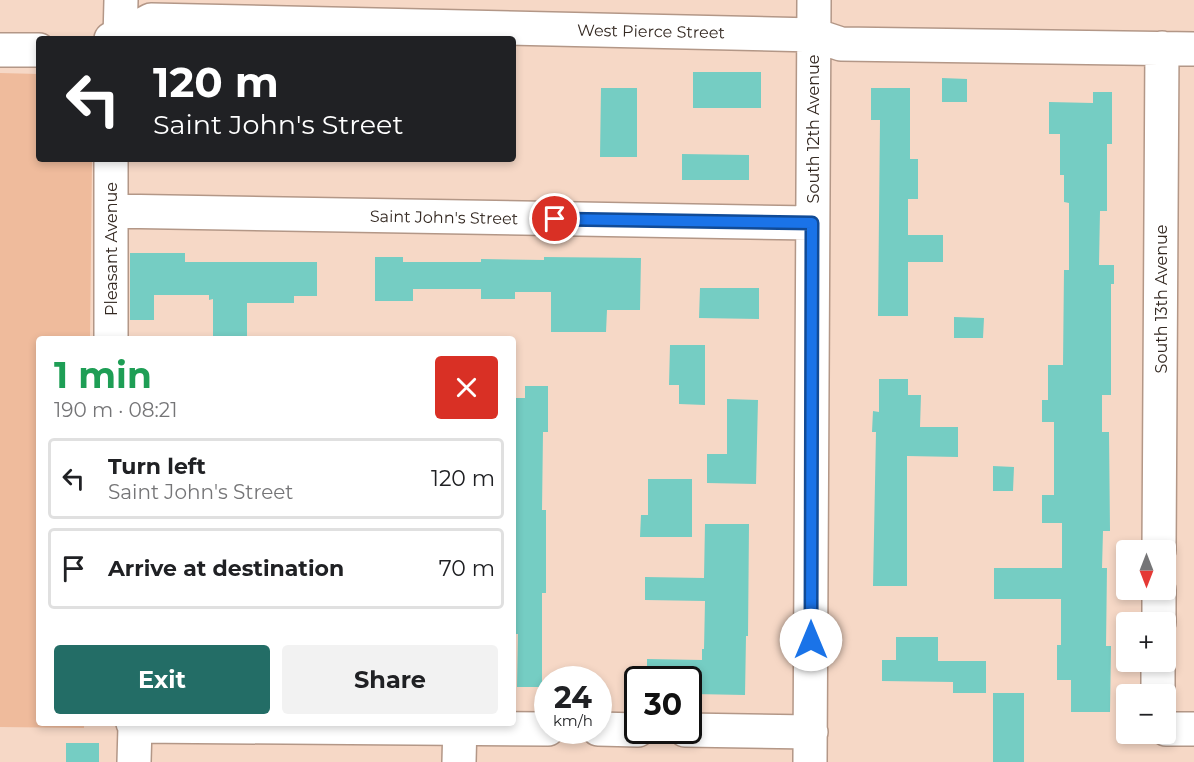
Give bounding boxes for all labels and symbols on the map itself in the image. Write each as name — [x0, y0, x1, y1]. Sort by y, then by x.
street label: West Pierce Street — [577, 21, 726, 42]
street label: South 12th Avenue — [804, 55, 823, 203]
street label: Pleasant Avenue — [102, 182, 121, 316]
pin — [529, 193, 580, 244]
street label: Saint John's Street — [370, 207, 519, 228]
street label: South 13th Avenue — [1152, 225, 1171, 373]
north arrow — [1116, 540, 1176, 600]
position arrow — [779, 608, 843, 672]
speed limit sign: 30 — [624, 666, 702, 744]

